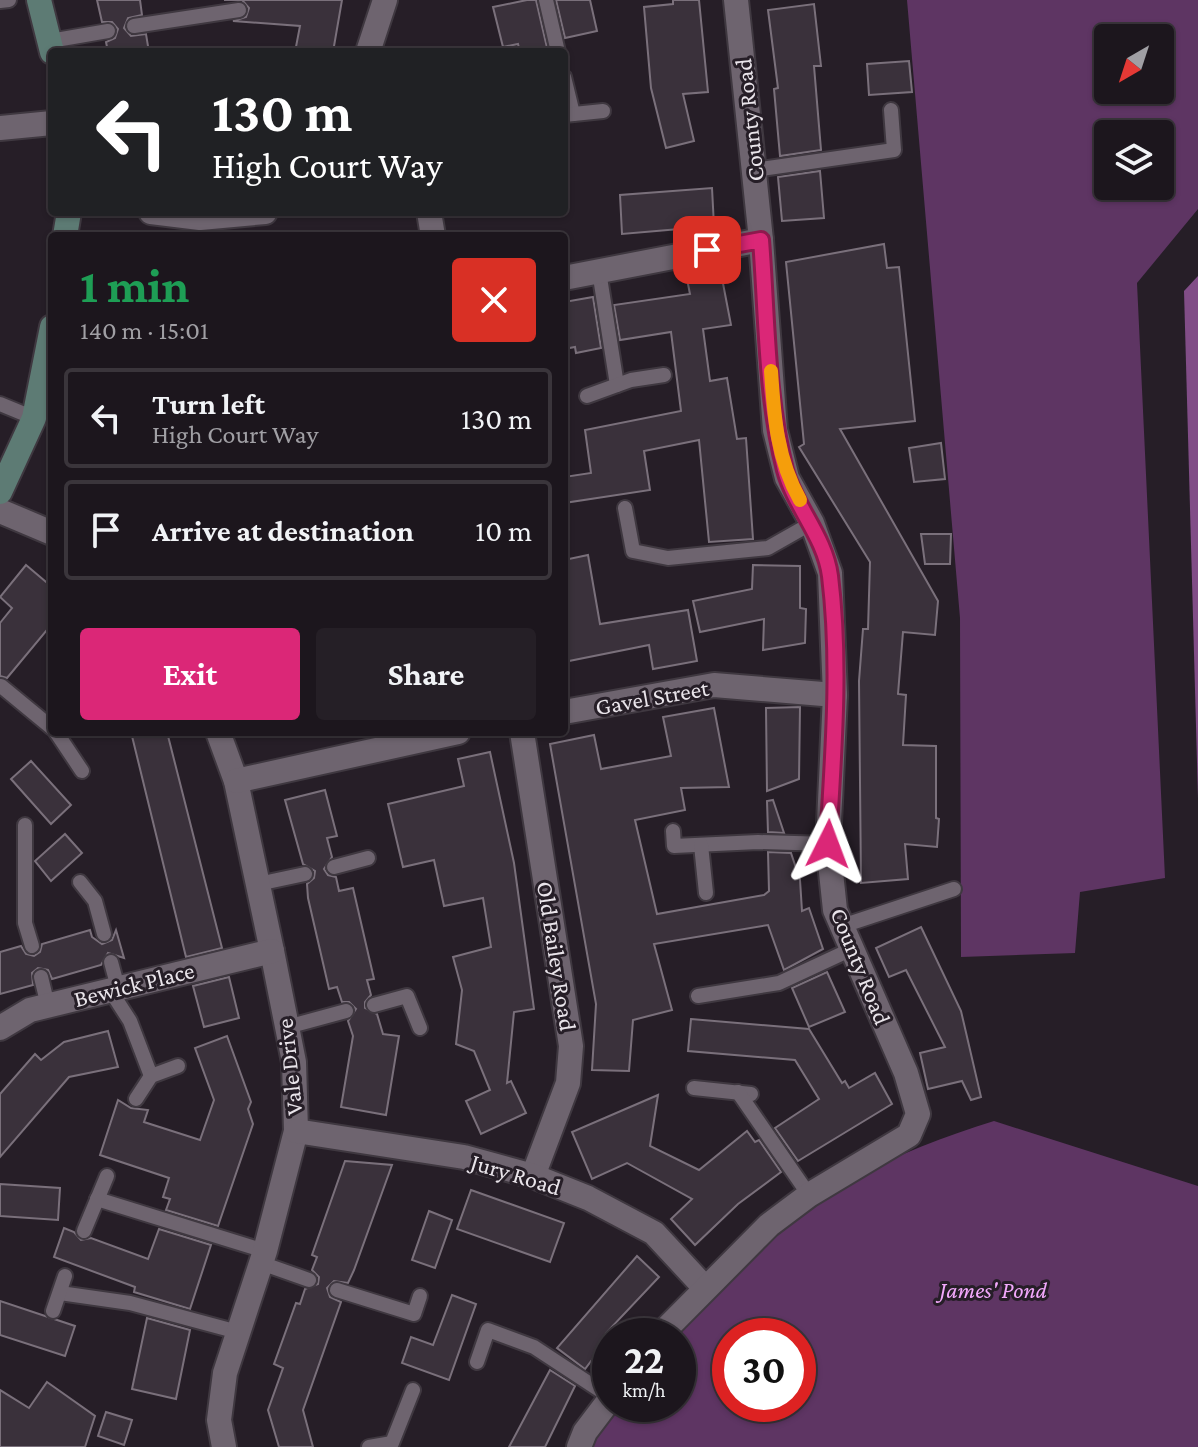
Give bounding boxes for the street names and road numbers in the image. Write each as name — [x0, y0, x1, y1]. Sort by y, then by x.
street label: County Road — [729, 57, 769, 183]
street label: Gavel Street — [593, 674, 712, 720]
street label: Old Bailey Road — [532, 879, 582, 1033]
street label: County Road — [825, 904, 897, 1029]
street label: Bewick Place — [71, 956, 197, 1012]
street label: Vale Drive — [270, 1017, 308, 1117]
street label: Jury Road — [466, 1147, 565, 1201]

